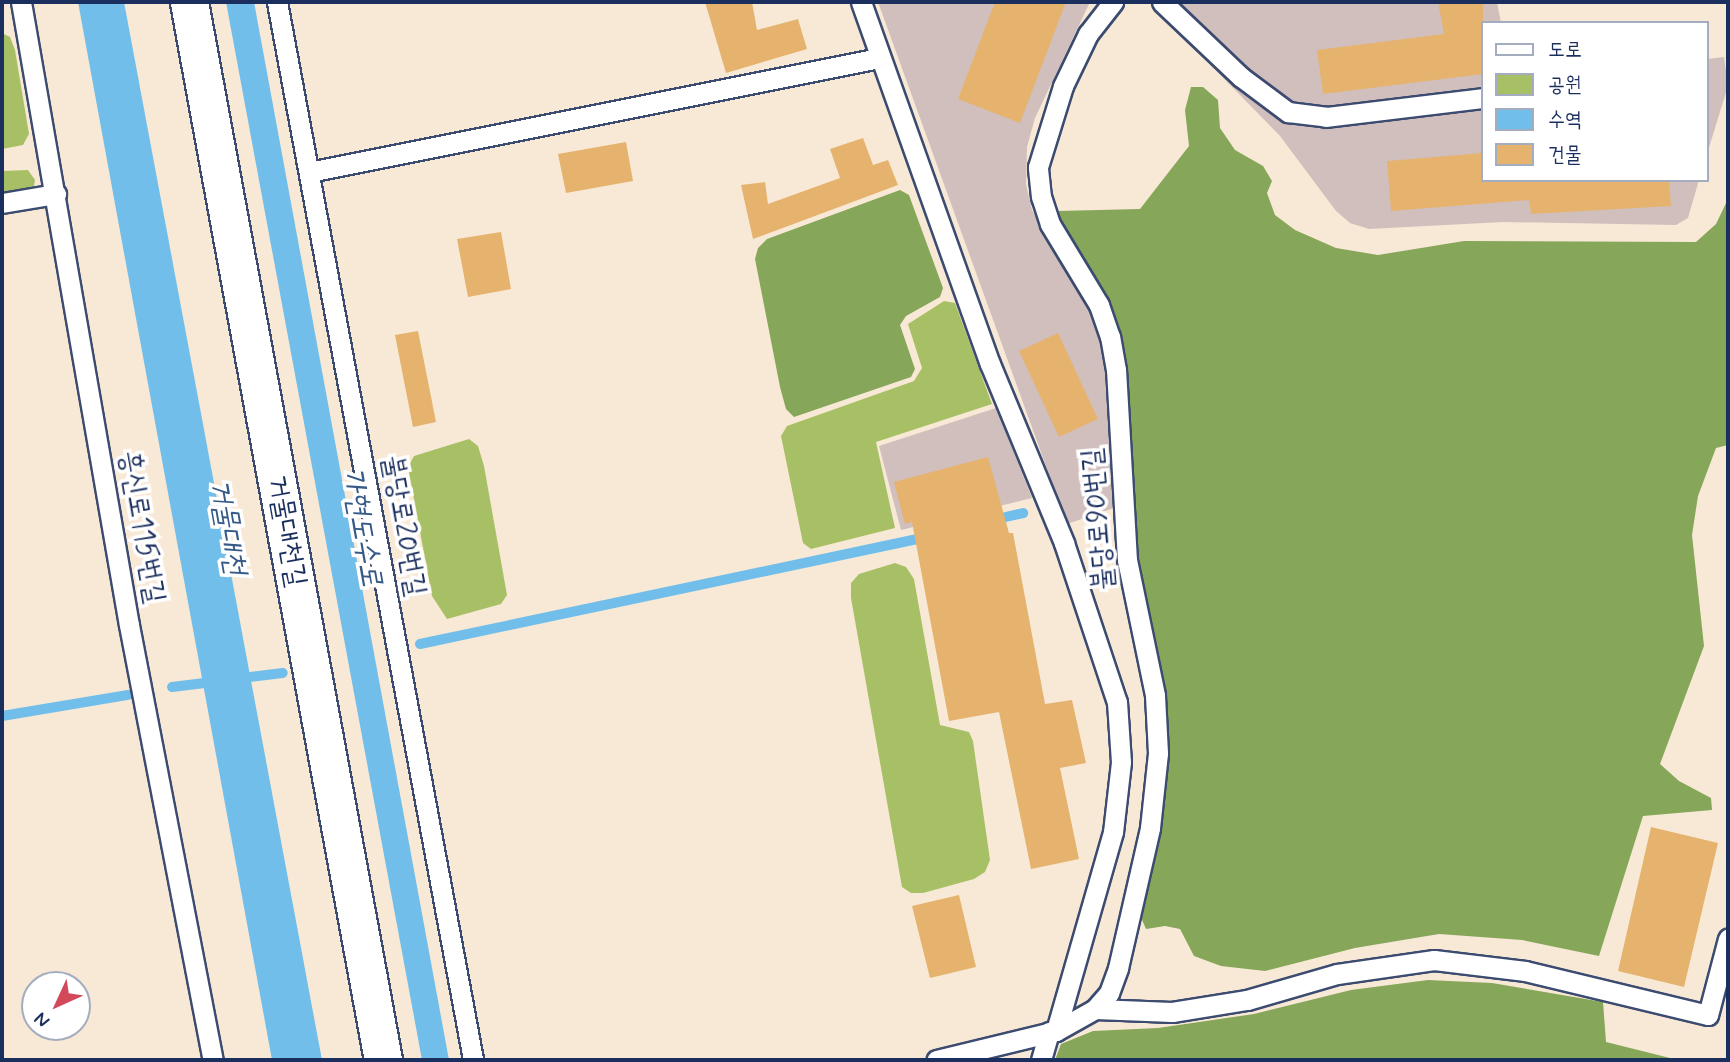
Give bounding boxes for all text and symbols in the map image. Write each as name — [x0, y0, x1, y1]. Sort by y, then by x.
legend — [1482, 21, 1709, 182]
text: 도로 — [1548, 36, 1582, 64]
text: 공원 — [1548, 71, 1582, 99]
text: 수역 — [1548, 106, 1582, 134]
text: 건물 — [1548, 141, 1582, 169]
street label: 불당로90번길 — [1076, 447, 1122, 591]
street label: 흥신로115번길 — [111, 448, 171, 606]
street label: 불당로20번길 — [374, 453, 432, 599]
water label: 가현도수로 — [333, 464, 389, 590]
street label: 거물대천길 — [260, 473, 312, 589]
water label: 거물대천 — [201, 476, 253, 578]
north arrow — [21, 971, 91, 1041]
text: N — [29, 1006, 56, 1033]

